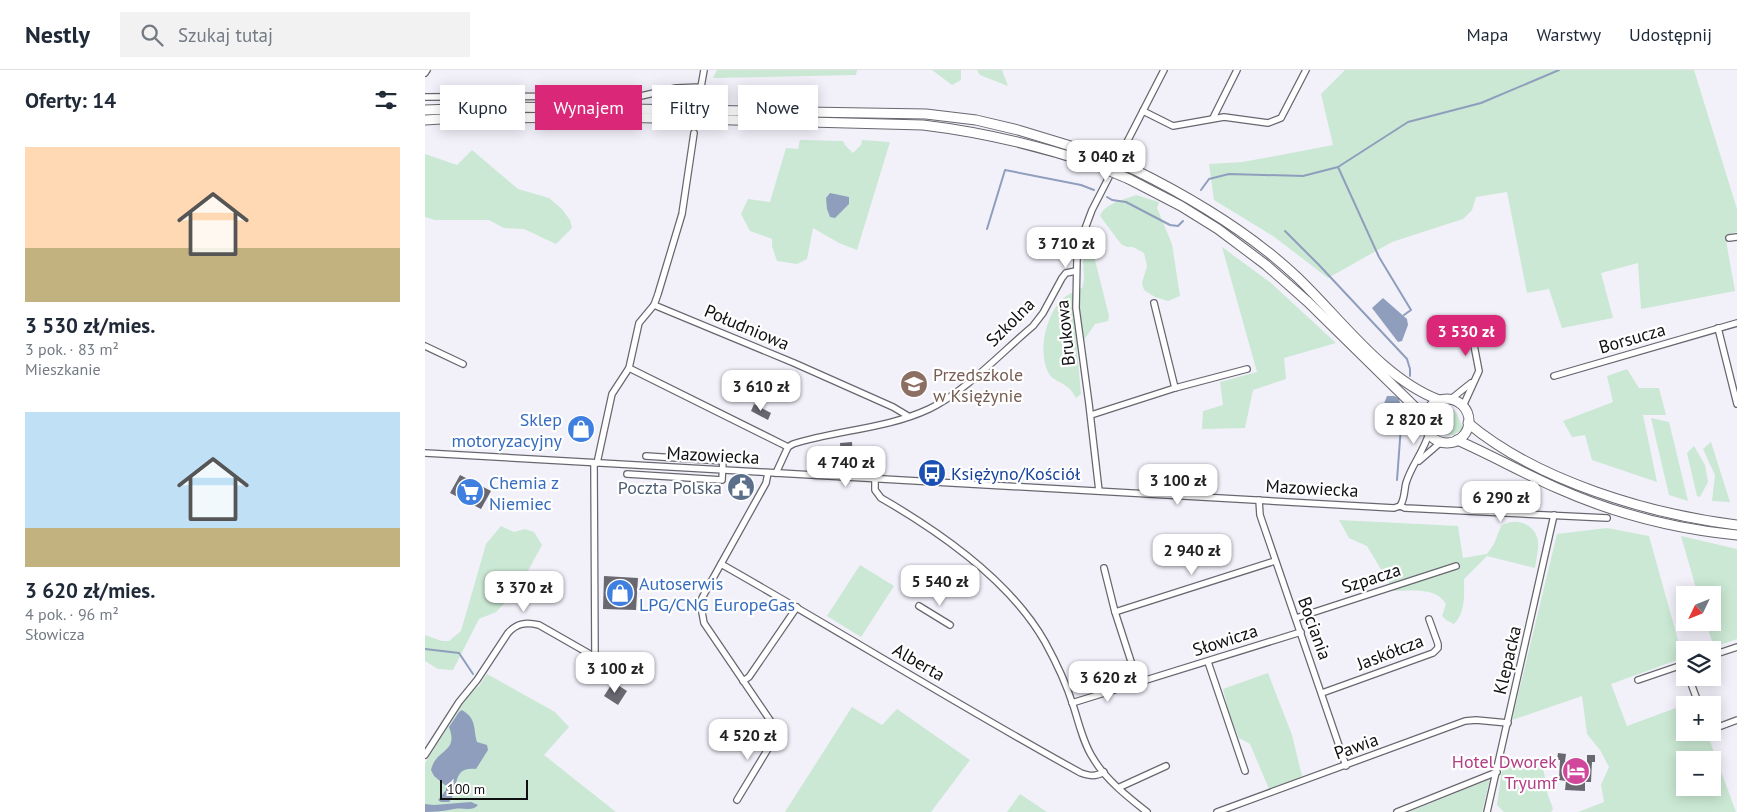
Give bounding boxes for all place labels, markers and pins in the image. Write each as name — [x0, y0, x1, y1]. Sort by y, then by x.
pin: 3 040 zł — [1054, 140, 1158, 182]
pin: 3 710 zł — [1014, 226, 1118, 269]
pin: 3 530 zł — [1414, 314, 1518, 357]
place label: Przedszkole w Księżynie — [933, 363, 1023, 407]
school or university icon: Przedszkole w Księżynie — [899, 369, 929, 399]
pin: 3 610 zł — [709, 370, 813, 412]
pin: 2 820 zł — [1362, 402, 1466, 445]
place label: Sklep motoryzacyjny — [452, 408, 563, 452]
shop icon: Sklep motoryzacyjny — [566, 414, 596, 444]
pin: 4 740 zł — [794, 446, 898, 488]
bus stop icon: Księżyno/Kościół — [917, 458, 947, 488]
place label: Księżyno/Kościół — [951, 462, 1081, 485]
pin: 3 100 zł — [1126, 464, 1230, 506]
place label: Chemia z Niemiec — [489, 471, 559, 515]
public building icon: Poczta Polska — [726, 472, 756, 502]
place label: Poczta Polska — [618, 476, 722, 499]
supermarket icon: Chemia z Niemiec — [455, 477, 485, 507]
pin: 6 290 zł — [1449, 480, 1553, 523]
pin: 2 940 zł — [1140, 534, 1244, 576]
pin: 5 540 zł — [888, 564, 992, 607]
pin: 3 370 zł — [472, 570, 576, 613]
place label: Autoserwis LPG/CNG EuropeGas — [639, 572, 795, 616]
shop icon: Autoserwis LPG/CNG EuropeGas — [605, 578, 635, 608]
pin: 3 100 zł — [563, 652, 667, 694]
pin: 3 620 zł — [1056, 660, 1160, 703]
pin: 4 520 zł — [696, 718, 800, 761]
place label: Hotel Dworek Tryumf — [1452, 750, 1558, 794]
hotel icon: Hotel Dworek Tryumf — [1561, 756, 1591, 786]

